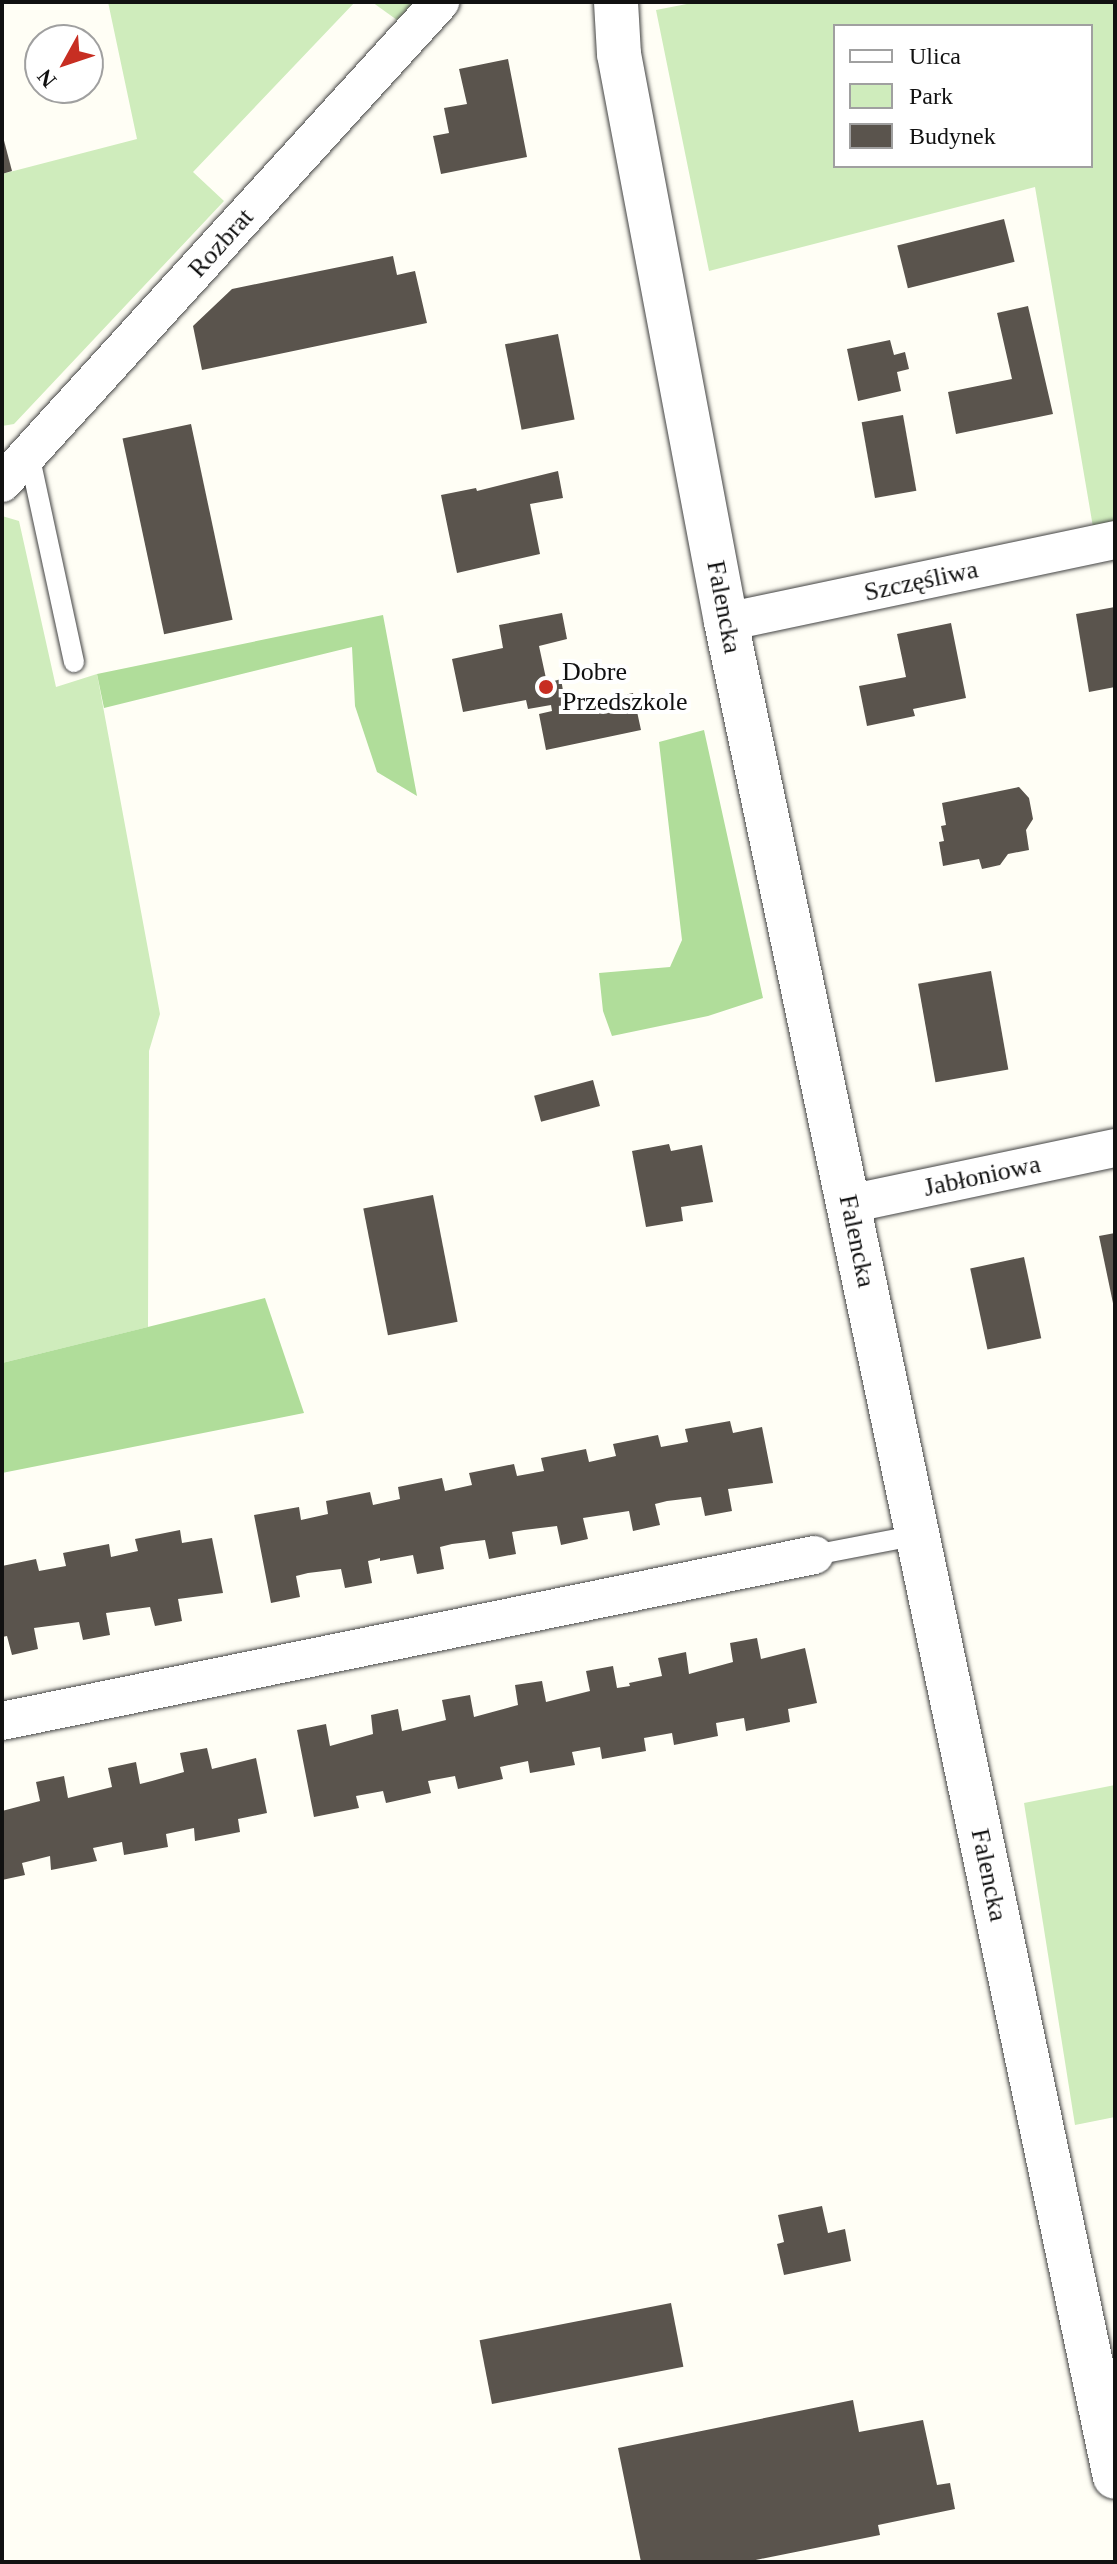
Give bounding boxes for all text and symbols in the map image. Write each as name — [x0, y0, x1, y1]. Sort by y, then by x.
north arrow — [24, 24, 104, 104]
legend — [833, 24, 1093, 168]
text: Ulica — [909, 43, 961, 69]
text: N — [32, 64, 61, 93]
text: Park — [909, 83, 953, 109]
text: Budynek — [909, 123, 996, 149]
street label: Rozbrat — [182, 202, 260, 284]
street label: Szczęśliwa — [861, 554, 981, 608]
street label: Falencka — [700, 558, 748, 656]
place label: Dobre Przedszkole — [562, 656, 688, 718]
marker: Dobre Przedszkole — [537, 678, 555, 696]
street label: Jabłoniowa — [921, 1148, 1043, 1204]
street label: Falencka — [832, 1192, 882, 1290]
street label: Falencka — [964, 1826, 1014, 1924]

